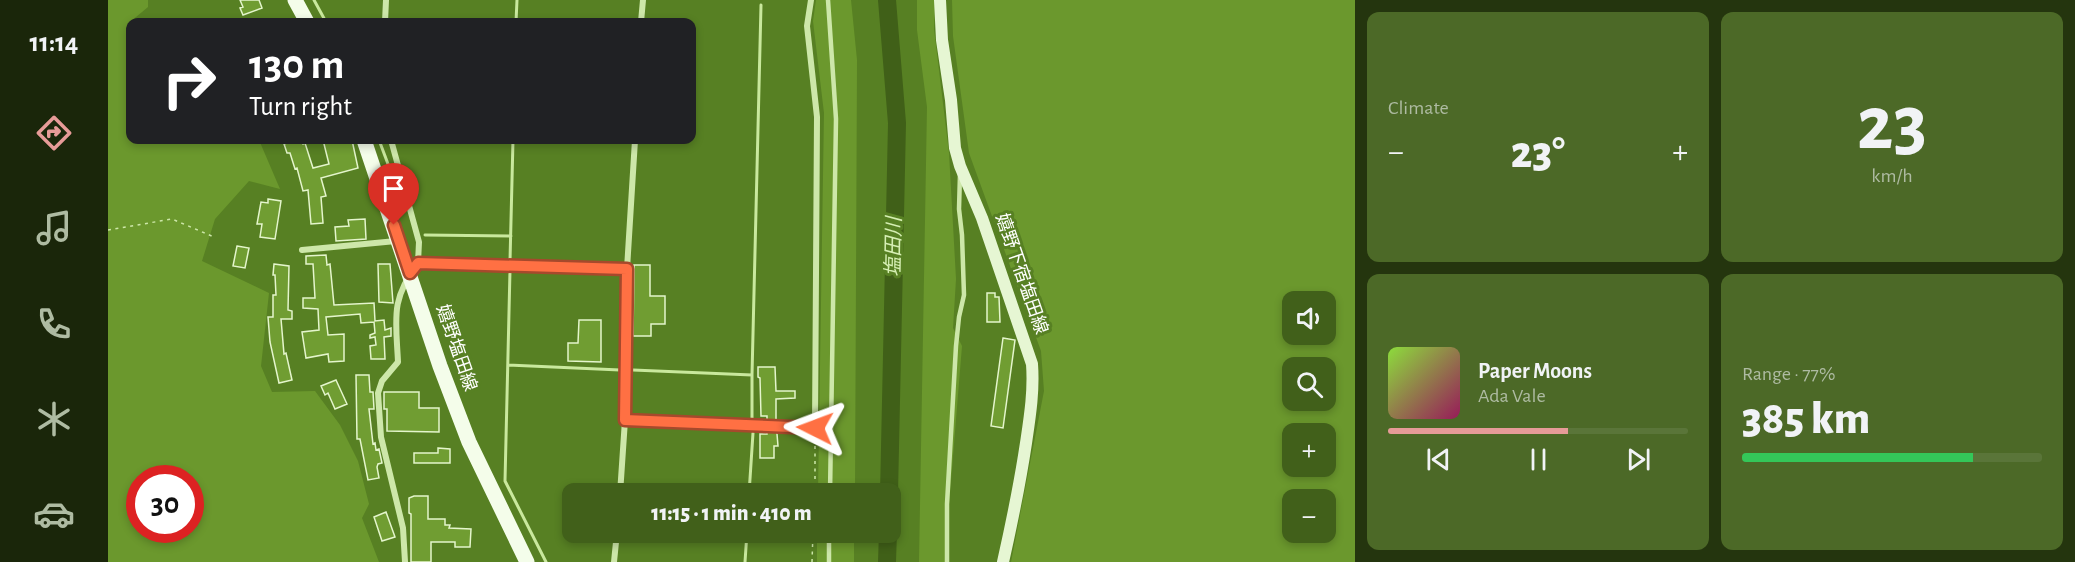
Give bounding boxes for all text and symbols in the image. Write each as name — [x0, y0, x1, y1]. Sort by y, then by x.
text: 11:14 — [30, 29, 78, 56]
icon: right — [150, 42, 228, 120]
text: 130 m — [249, 44, 344, 86]
text: 23 — [1857, 86, 1927, 164]
text: Turn right — [249, 93, 352, 120]
text: Climate — [1388, 98, 1449, 118]
icon: directions — [33, 112, 75, 154]
text: 23° — [1511, 131, 1565, 176]
text: − — [1388, 136, 1404, 169]
text: + — [1672, 136, 1688, 169]
pin — [368, 163, 419, 225]
text: km/h — [1871, 166, 1913, 186]
icon: arrive — [377, 172, 410, 205]
icon: music — [33, 207, 75, 249]
street label: 嬉野下宿塩田線 — [992, 211, 1052, 336]
water label: 塩田川 — [882, 215, 905, 277]
map controls — [1282, 291, 1336, 543]
button: sound — [1282, 291, 1336, 345]
street label: 嬉野塩田線 — [433, 302, 481, 393]
icon: phone — [33, 303, 75, 345]
button: search — [1282, 357, 1336, 411]
text: Paper Moons — [1478, 360, 1592, 382]
text: Range · 77% — [1742, 364, 1835, 384]
text: Ada Vale — [1478, 386, 1546, 406]
position arrow — [783, 396, 847, 460]
text: 385 km — [1742, 397, 1870, 442]
icon: climate — [33, 398, 75, 440]
button: + — [1282, 423, 1336, 477]
icon: previous — [1422, 443, 1455, 476]
icon: pause — [1522, 443, 1555, 476]
icon: next — [1622, 443, 1655, 476]
speed limit sign: 30 — [126, 465, 204, 543]
button: − — [1282, 489, 1336, 543]
icon: car — [33, 493, 75, 535]
text: 11:15 · 1 min · 410 m — [651, 502, 812, 524]

